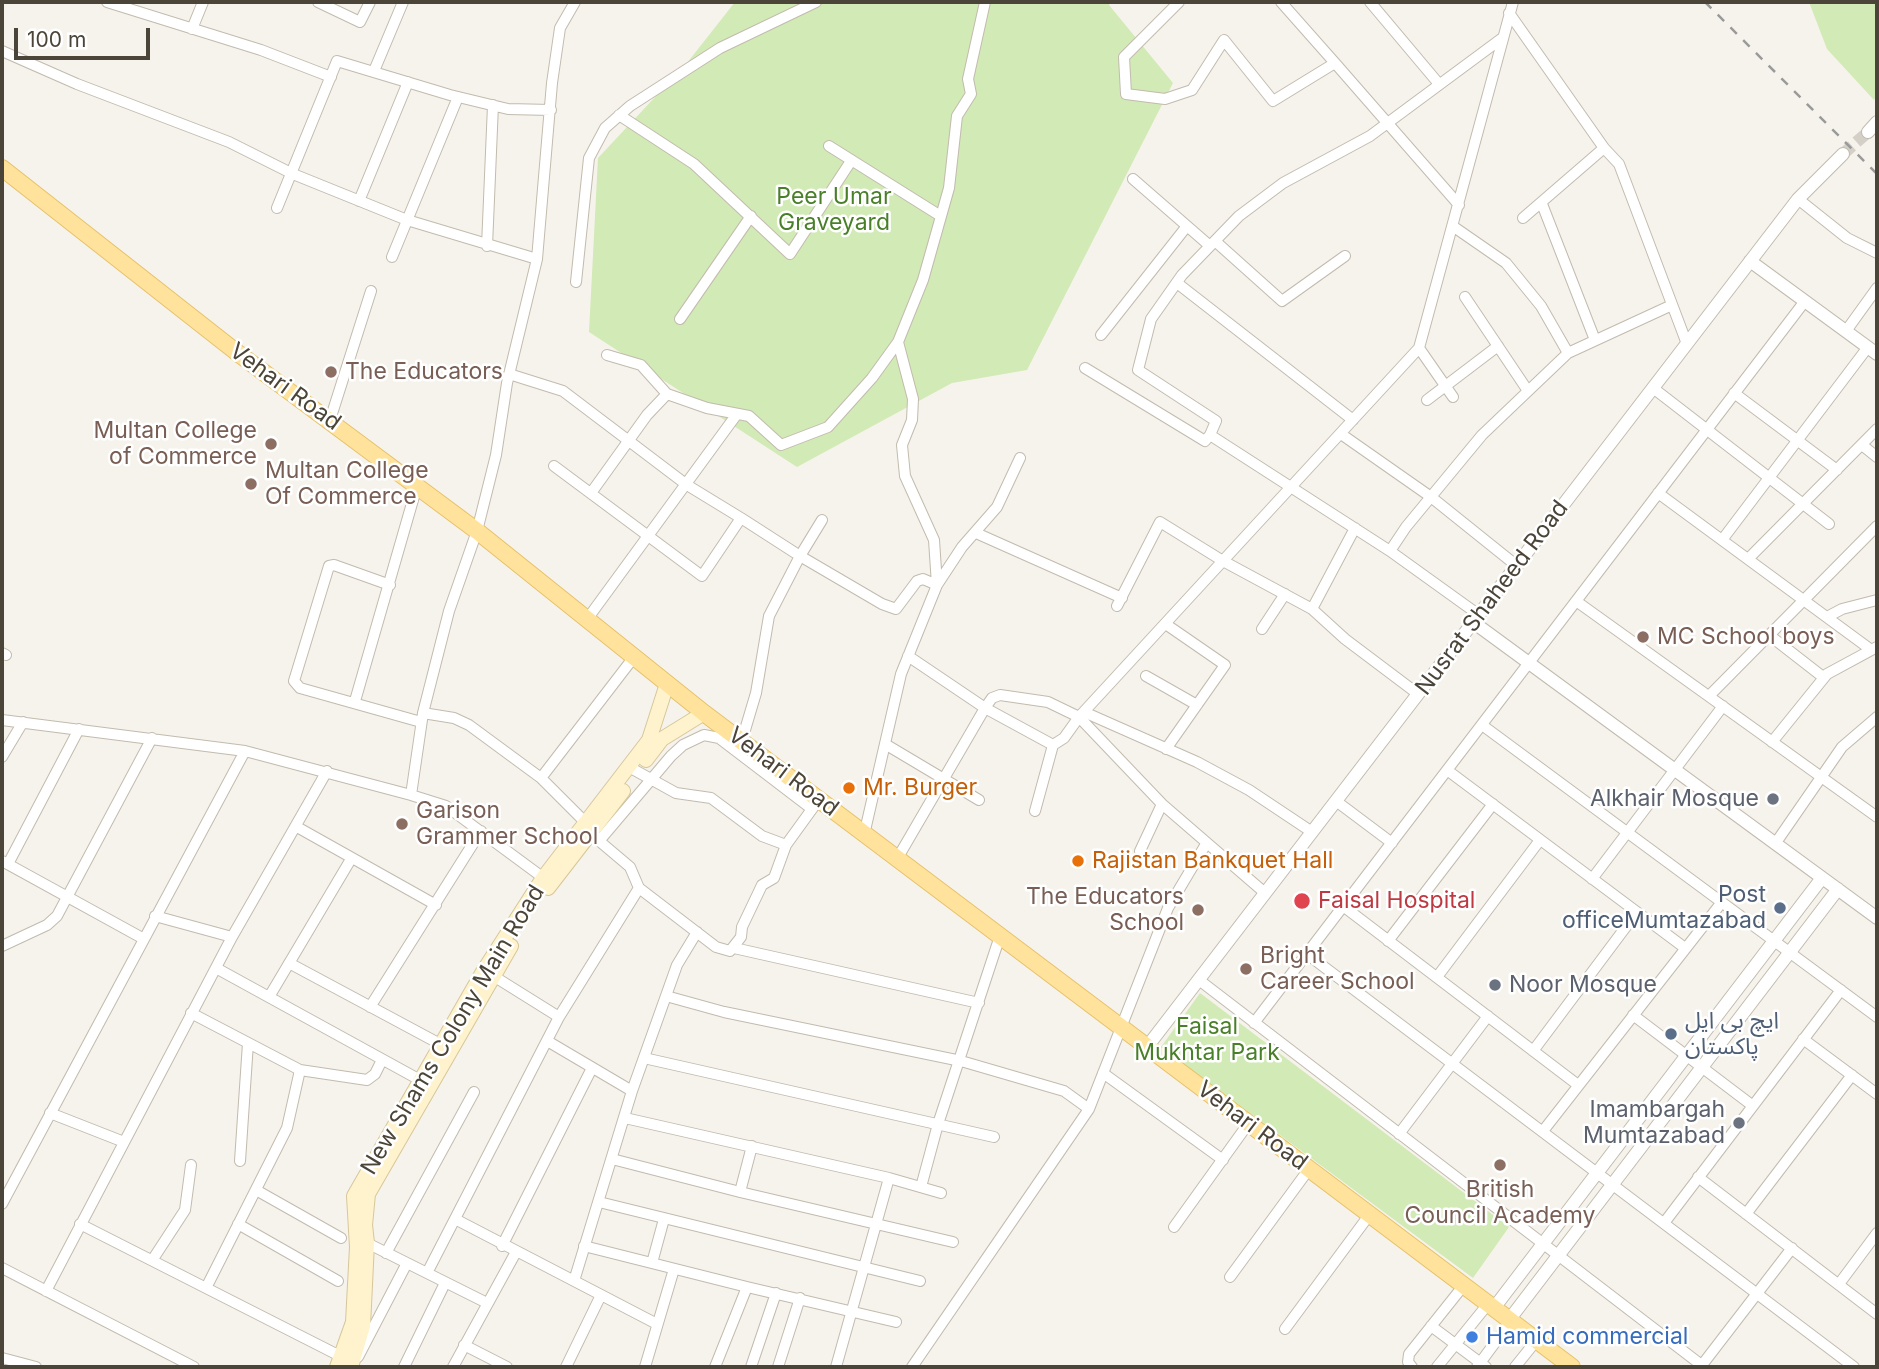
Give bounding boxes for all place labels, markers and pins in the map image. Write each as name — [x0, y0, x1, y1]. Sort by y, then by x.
place label: The Educators — [345, 358, 503, 386]
marker: The Educators — [323, 364, 339, 380]
place label: Multan College of Commerce — [93, 417, 257, 471]
marker: Multan College of Commerce — [263, 436, 279, 452]
place label: Multan College Of Commerce — [265, 457, 429, 511]
marker: Multan College Of Commerce — [243, 476, 259, 492]
place label: MC School boys — [1657, 623, 1835, 651]
marker: MC School boys — [1635, 629, 1651, 645]
place label: Mr. Burger — [863, 774, 977, 802]
marker: Mr. Burger — [841, 780, 857, 796]
place label: Alkhair Mosque — [1590, 785, 1759, 813]
marker: Alkhair Mosque — [1765, 791, 1781, 807]
place label: Garison Grammer School — [416, 797, 598, 851]
marker: Garison Grammer School — [394, 816, 410, 832]
place label: Rajistan Bankquet Hall — [1092, 847, 1333, 875]
marker: Rajistan Bankquet Hall — [1070, 853, 1086, 869]
place label: Post officeMumtazabad — [1562, 881, 1766, 935]
place label: The Educators School — [1026, 883, 1184, 937]
place label: Faisal Hospital — [1318, 887, 1475, 915]
marker: Faisal Hospital — [1292, 891, 1312, 911]
marker: Post officeMumtazabad — [1772, 900, 1788, 916]
marker: The Educators School — [1190, 902, 1206, 918]
place label: Bright Career School — [1260, 942, 1415, 996]
marker: Bright Career School — [1238, 961, 1254, 977]
place label: Noor Mosque — [1509, 971, 1657, 999]
marker: Noor Mosque — [1487, 977, 1503, 993]
place label: ایچ بی ایل پاکستان — [1685, 1007, 1779, 1061]
marker: ایچ بی ایل پاکستان — [1663, 1026, 1679, 1042]
place label: Imambargah Mumtazabad — [1583, 1096, 1725, 1150]
marker: Imambargah Mumtazabad — [1731, 1115, 1747, 1131]
marker: British Council Academy — [1492, 1157, 1508, 1173]
place label: British Council Academy — [1405, 1176, 1595, 1230]
place label: Hamid commercial — [1486, 1323, 1688, 1351]
marker: Hamid commercial — [1464, 1329, 1480, 1345]

